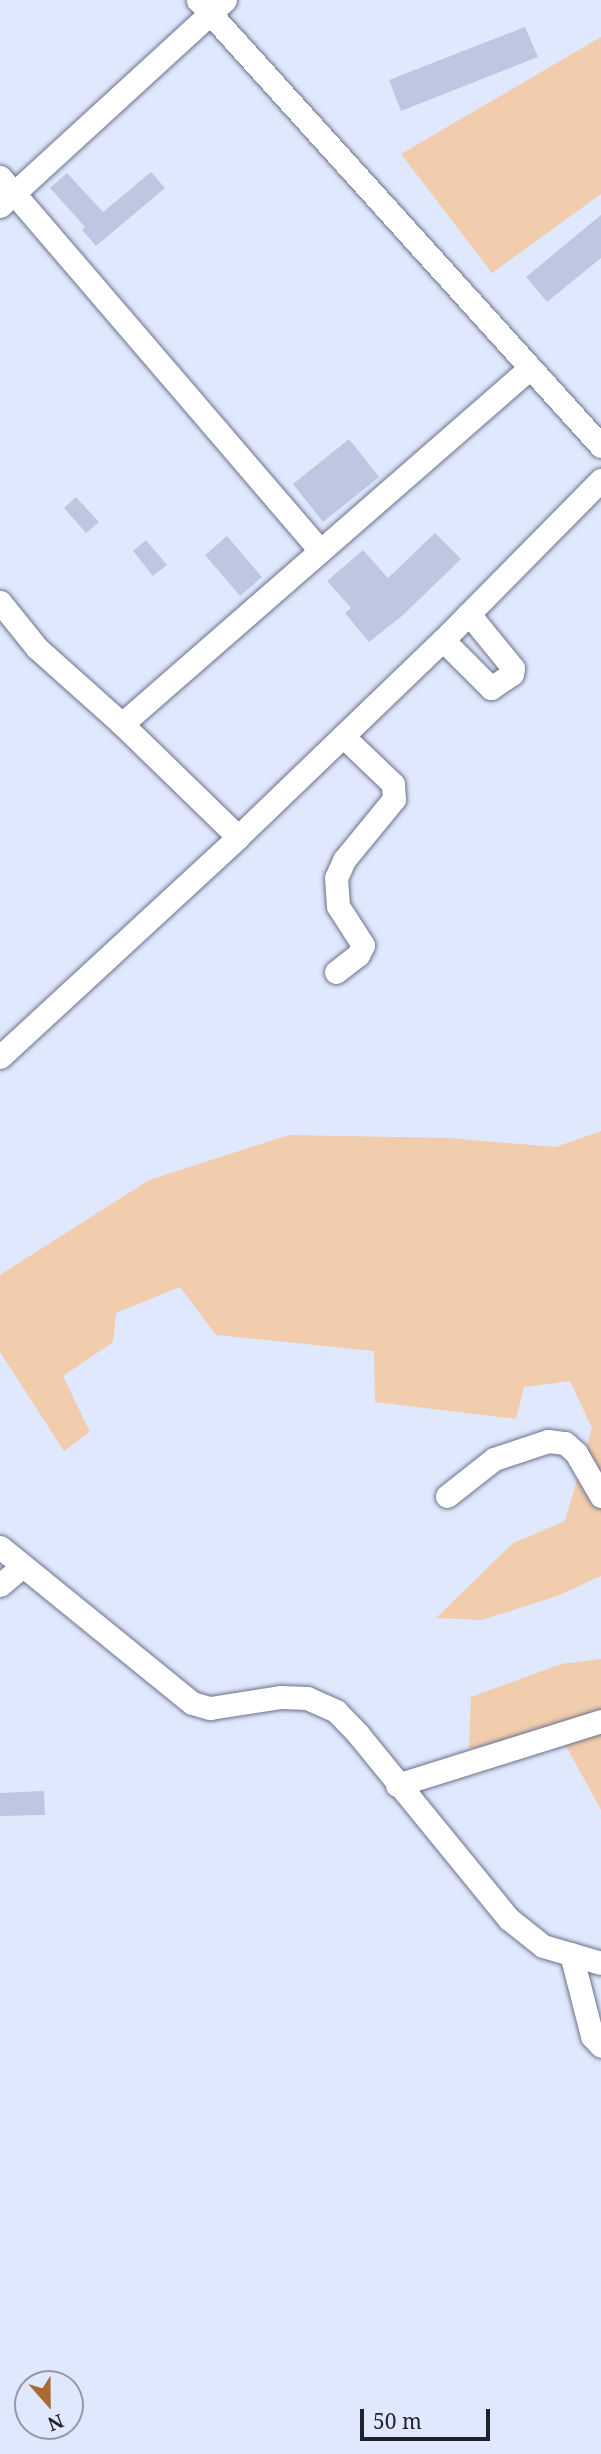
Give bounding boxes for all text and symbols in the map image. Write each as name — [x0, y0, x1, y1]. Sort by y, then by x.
north arrow — [14, 2370, 84, 2440]
scale bar — [363, 2394, 492, 2438]
text: 50 m — [373, 2407, 422, 2435]
text: N — [44, 2408, 67, 2438]

